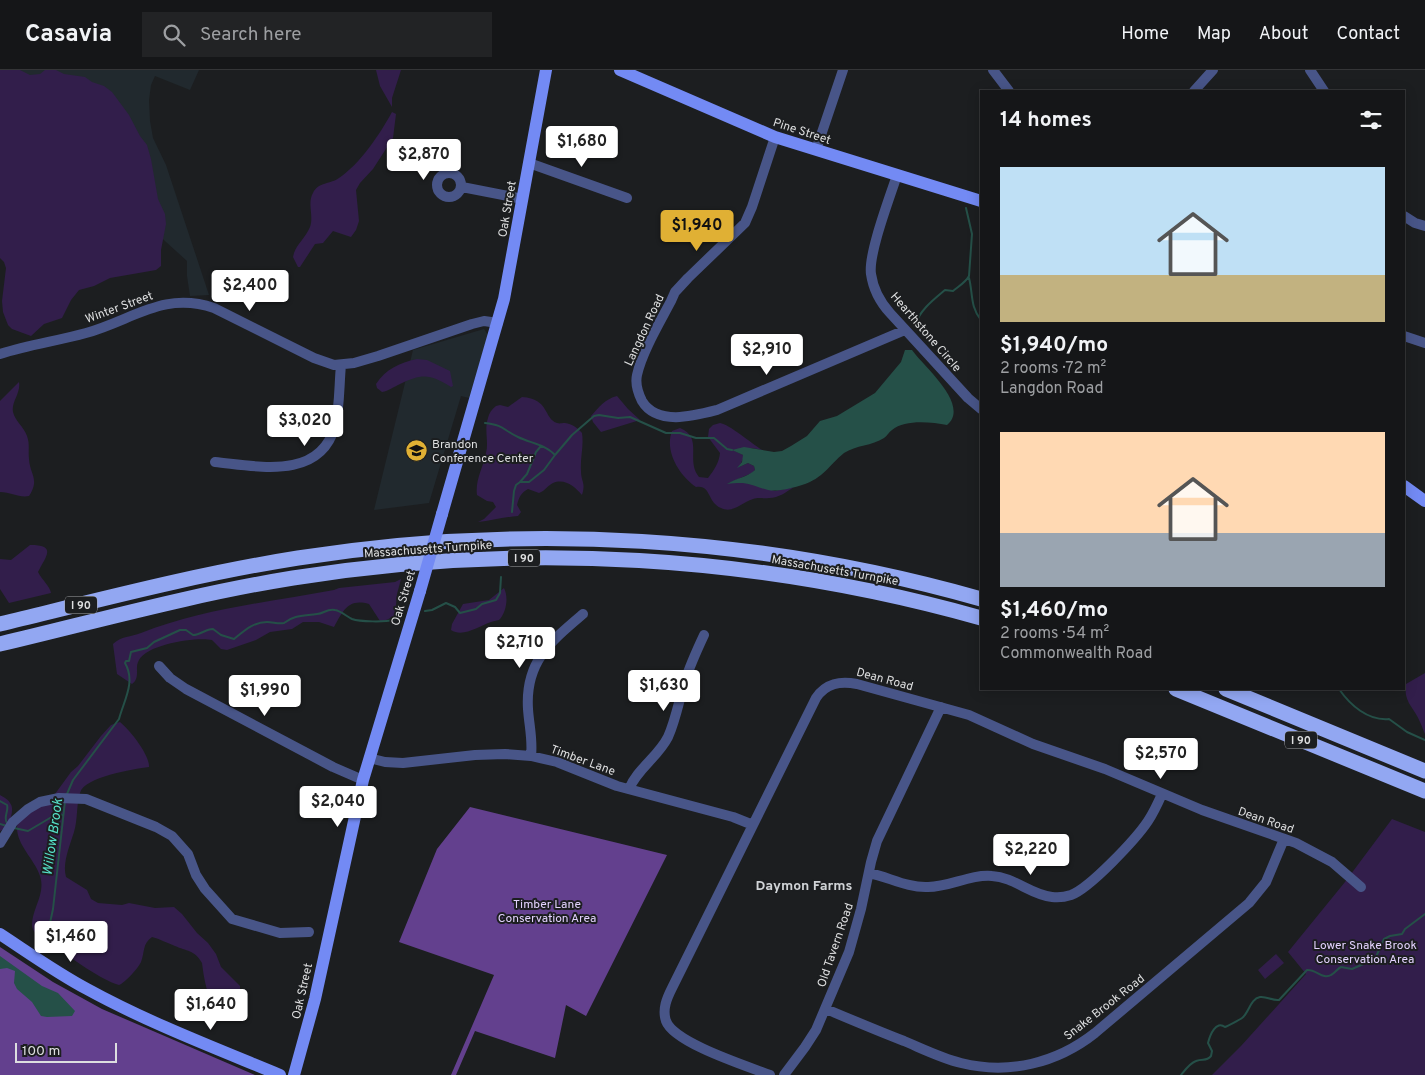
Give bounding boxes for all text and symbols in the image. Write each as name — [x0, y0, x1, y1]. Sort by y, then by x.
search box — [142, 12, 492, 57]
text: Casavia — [25, 20, 112, 50]
icon: search — [160, 21, 188, 49]
text: Search here — [200, 23, 302, 47]
text: Home — [1121, 23, 1169, 46]
text: Map — [1197, 23, 1231, 46]
text: About — [1259, 23, 1308, 46]
text: Contact — [1336, 23, 1400, 46]
icon: filters — [1357, 106, 1385, 134]
text: 14 homes — [1000, 107, 1092, 134]
street label: Pine Street — [771, 115, 833, 149]
pin: $1,680 — [541, 126, 623, 168]
text: $1,680 — [557, 132, 607, 152]
pin: $2,870 — [383, 138, 465, 181]
text: $2,870 — [398, 145, 450, 165]
street label: Oak Street — [495, 180, 521, 239]
icon: home — [1148, 199, 1238, 289]
pin: $1,940 — [656, 210, 738, 252]
text: $1,940 — [672, 216, 722, 236]
pin: $2,400 — [209, 270, 291, 312]
text: $2,400 — [223, 276, 277, 296]
street label: Winter Street — [83, 288, 156, 328]
street label: Hearthstone Circle — [886, 289, 964, 376]
street label: Langdon Road — [621, 292, 669, 369]
text: $1,940/mo — [1000, 332, 1108, 359]
pin: $2,910 — [726, 334, 808, 376]
text: $2,910 — [742, 340, 792, 360]
text: 2 rooms · 72 m² — [1000, 359, 1106, 379]
text: Langdon Road — [1000, 379, 1103, 399]
pin: $3,020 — [264, 404, 346, 447]
text: $3,020 — [278, 411, 332, 431]
place label: Brandon Conference Center — [432, 437, 534, 467]
school or university icon: Brandon Conference Center — [404, 439, 428, 463]
icon: home — [1148, 464, 1238, 554]
street label: Massachusetts Turnpike — [363, 538, 493, 562]
road number: I 90 — [508, 549, 540, 566]
street label: Massachusetts Turnpike — [770, 552, 899, 590]
street label: Oak Street — [388, 569, 420, 628]
road number: I 90 — [65, 596, 97, 614]
text: $1,460/mo — [1000, 597, 1108, 624]
text: 2 rooms · 54 m² — [1000, 624, 1109, 644]
pin: $2,710 — [479, 626, 561, 669]
text: $2,710 — [496, 633, 544, 653]
text: Commonwealth Road — [1000, 644, 1152, 664]
street label: Dean Road — [855, 665, 915, 695]
pin: $1,630 — [623, 670, 705, 712]
pin: $1,990 — [224, 674, 306, 717]
text: $1,630 — [639, 676, 689, 696]
text: $1,990 — [240, 681, 290, 701]
road number: I 90 — [1285, 732, 1317, 748]
pin: $2,570 — [1120, 738, 1202, 780]
street label: Timber Lane — [548, 742, 617, 780]
text: $2,570 — [1135, 744, 1187, 764]
pin: $2,040 — [297, 786, 379, 828]
text: $2,040 — [311, 792, 365, 812]
water label: Willow Brook — [40, 797, 67, 877]
street label: Dean Road — [1236, 804, 1296, 838]
pin: $2,220 — [990, 834, 1072, 876]
text: $2,220 — [1004, 840, 1058, 860]
district label: Daymon Farms — [756, 878, 853, 895]
park label: Timber Lane Conservation Area — [498, 897, 596, 927]
street label: Old Tavern Road — [814, 901, 858, 990]
pin: $1,460 — [30, 920, 112, 963]
text: $1,460 — [46, 927, 96, 947]
park label: Lower Snake Brook Conservation Area — [1313, 938, 1417, 968]
street label: Oak Street — [289, 962, 317, 1021]
street label: Snake Brook Road — [1061, 971, 1148, 1044]
pin: $1,640 — [170, 988, 252, 1031]
text: $1,640 — [186, 995, 236, 1015]
scale bar — [15, 1040, 118, 1063]
text: 100 m — [22, 1043, 60, 1060]

